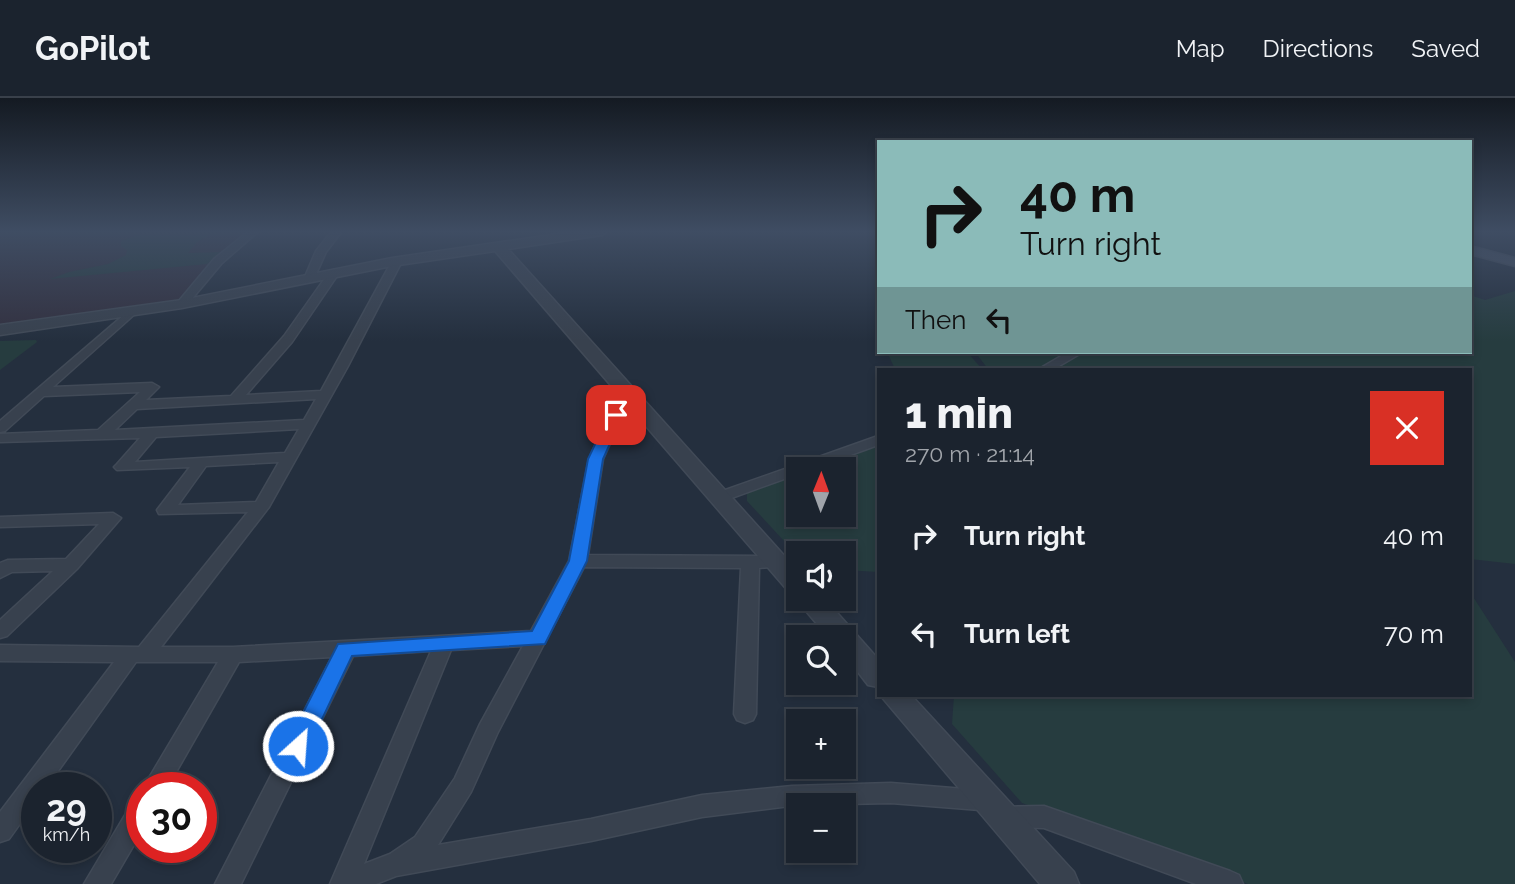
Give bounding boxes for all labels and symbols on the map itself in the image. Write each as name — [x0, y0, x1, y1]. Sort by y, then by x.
pin — [586, 385, 646, 445]
north arrow — [786, 457, 856, 527]
position arrow — [261, 709, 335, 783]
speed limit sign: 30 — [126, 772, 217, 863]

